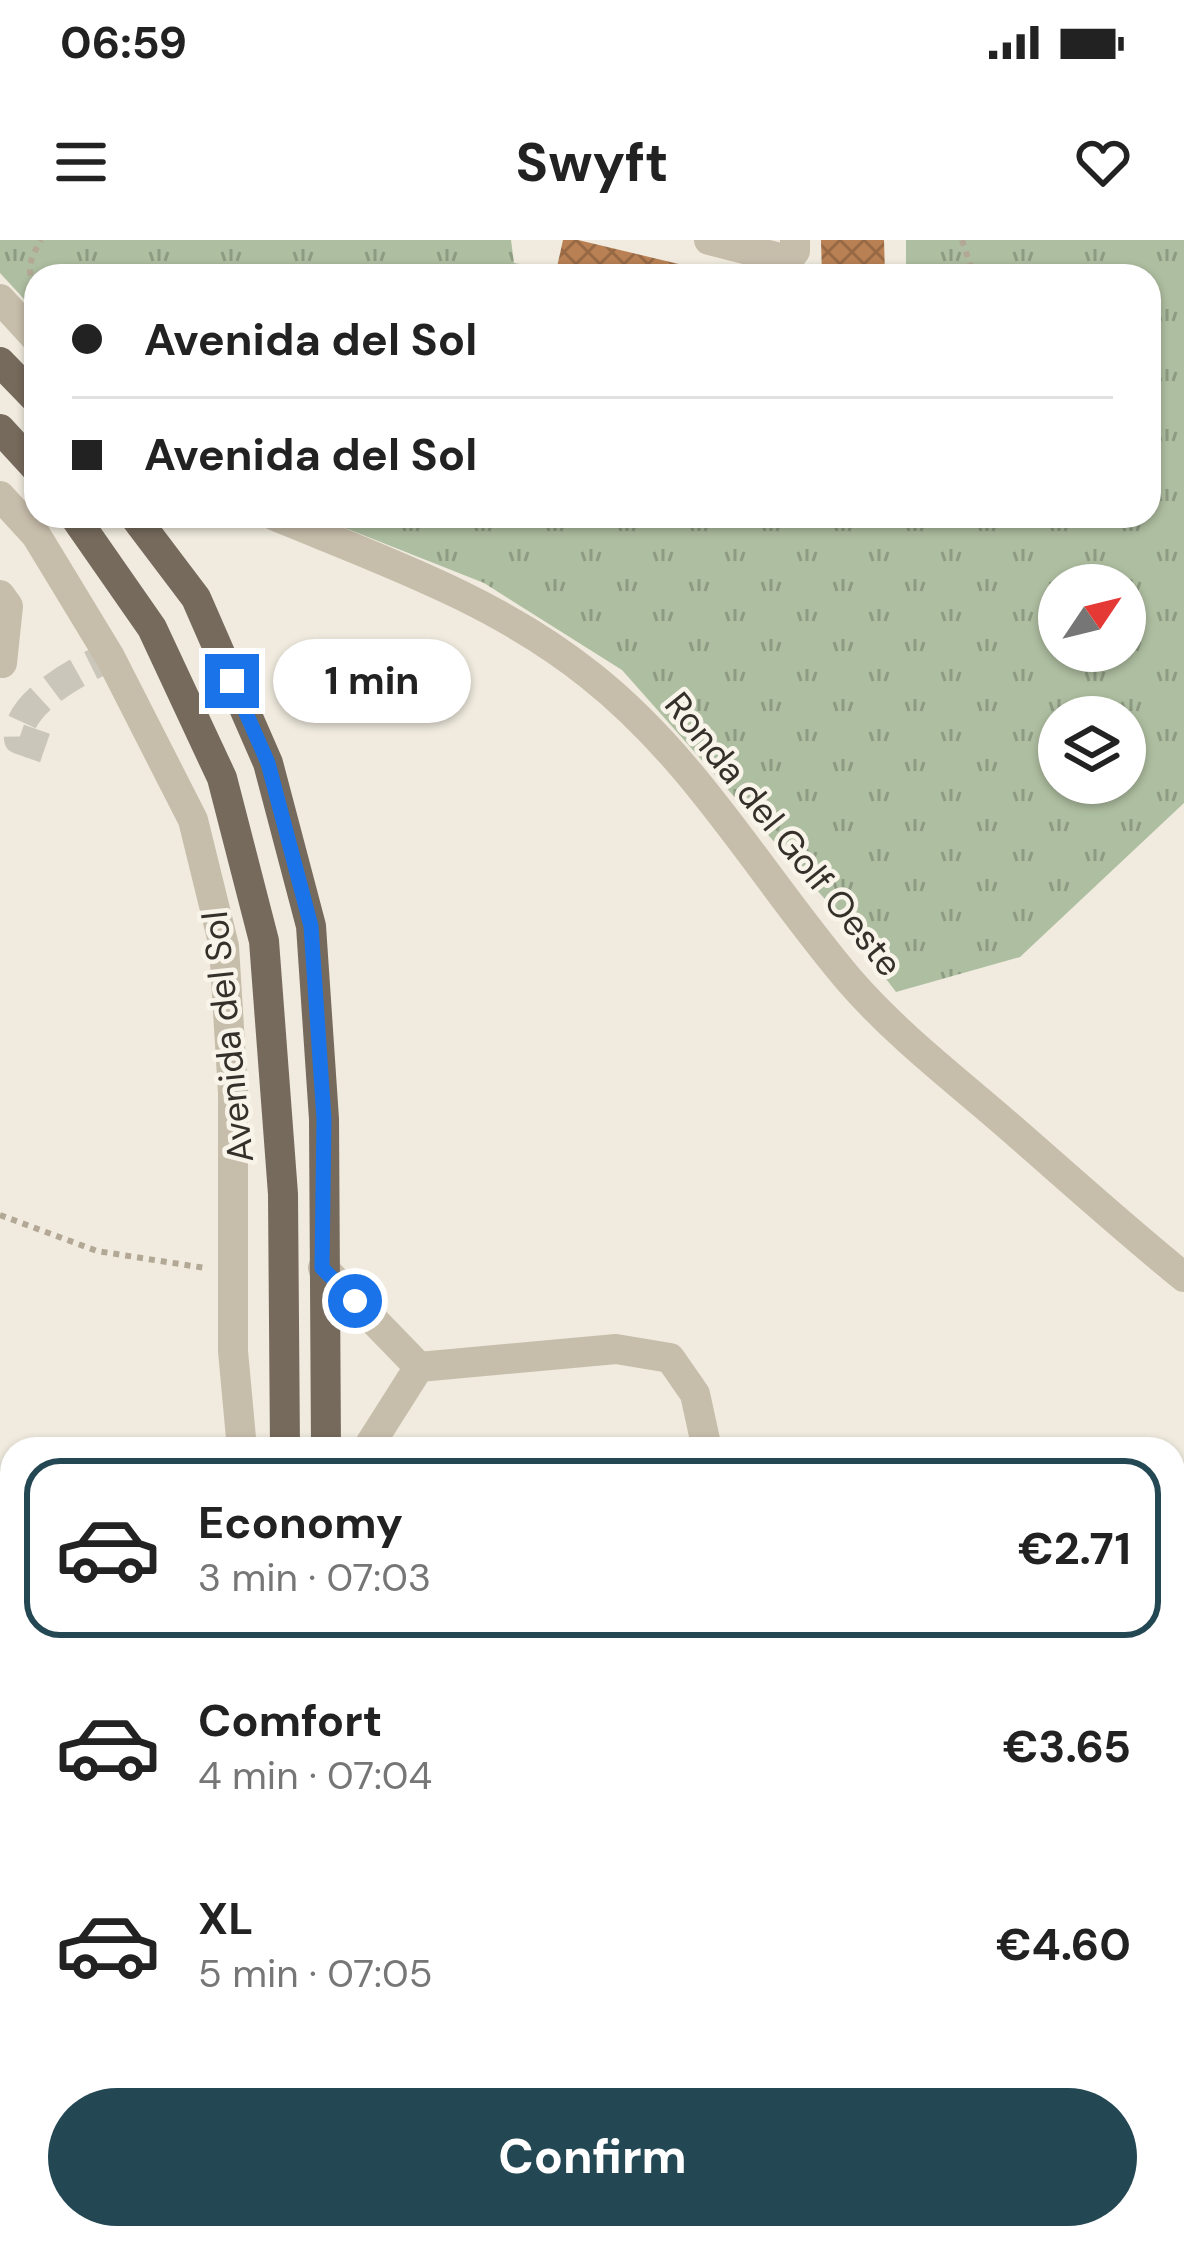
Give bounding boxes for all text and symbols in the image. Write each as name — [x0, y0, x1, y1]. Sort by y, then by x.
text: 06:59 — [60, 13, 187, 72]
text: Swyft — [516, 127, 668, 198]
icon: menu — [48, 129, 114, 195]
icon: heart — [1070, 129, 1136, 195]
text: Avenida del Sol — [144, 310, 477, 369]
text: Avenida del Sol — [144, 425, 477, 484]
north arrow — [1038, 564, 1146, 672]
map controls — [1038, 564, 1146, 804]
callout: 1 min — [274, 639, 472, 723]
route end — [205, 654, 259, 708]
text: 1 min — [325, 655, 419, 706]
street label: Ronda del Golf Oeste — [654, 682, 913, 986]
button: layers — [1038, 696, 1146, 804]
street label: Avenida del Sol — [191, 909, 264, 1165]
route start — [328, 1274, 382, 1328]
text: Economy — [198, 1493, 403, 1552]
icon: car — [54, 1494, 162, 1602]
text: €2.71 — [1018, 1519, 1131, 1578]
text: 3 min · 07:03 — [198, 1552, 431, 1603]
text: Comfort — [198, 1691, 382, 1750]
icon: car — [54, 1692, 162, 1800]
text: €3.65 — [1003, 1717, 1131, 1776]
text: 4 min · 07:04 — [198, 1750, 432, 1801]
text: XL — [198, 1889, 253, 1948]
icon: car — [54, 1890, 162, 1998]
text: €4.60 — [996, 1915, 1131, 1974]
text: 5 min · 07:05 — [198, 1948, 432, 1999]
button: Confirm — [48, 2088, 1137, 2226]

